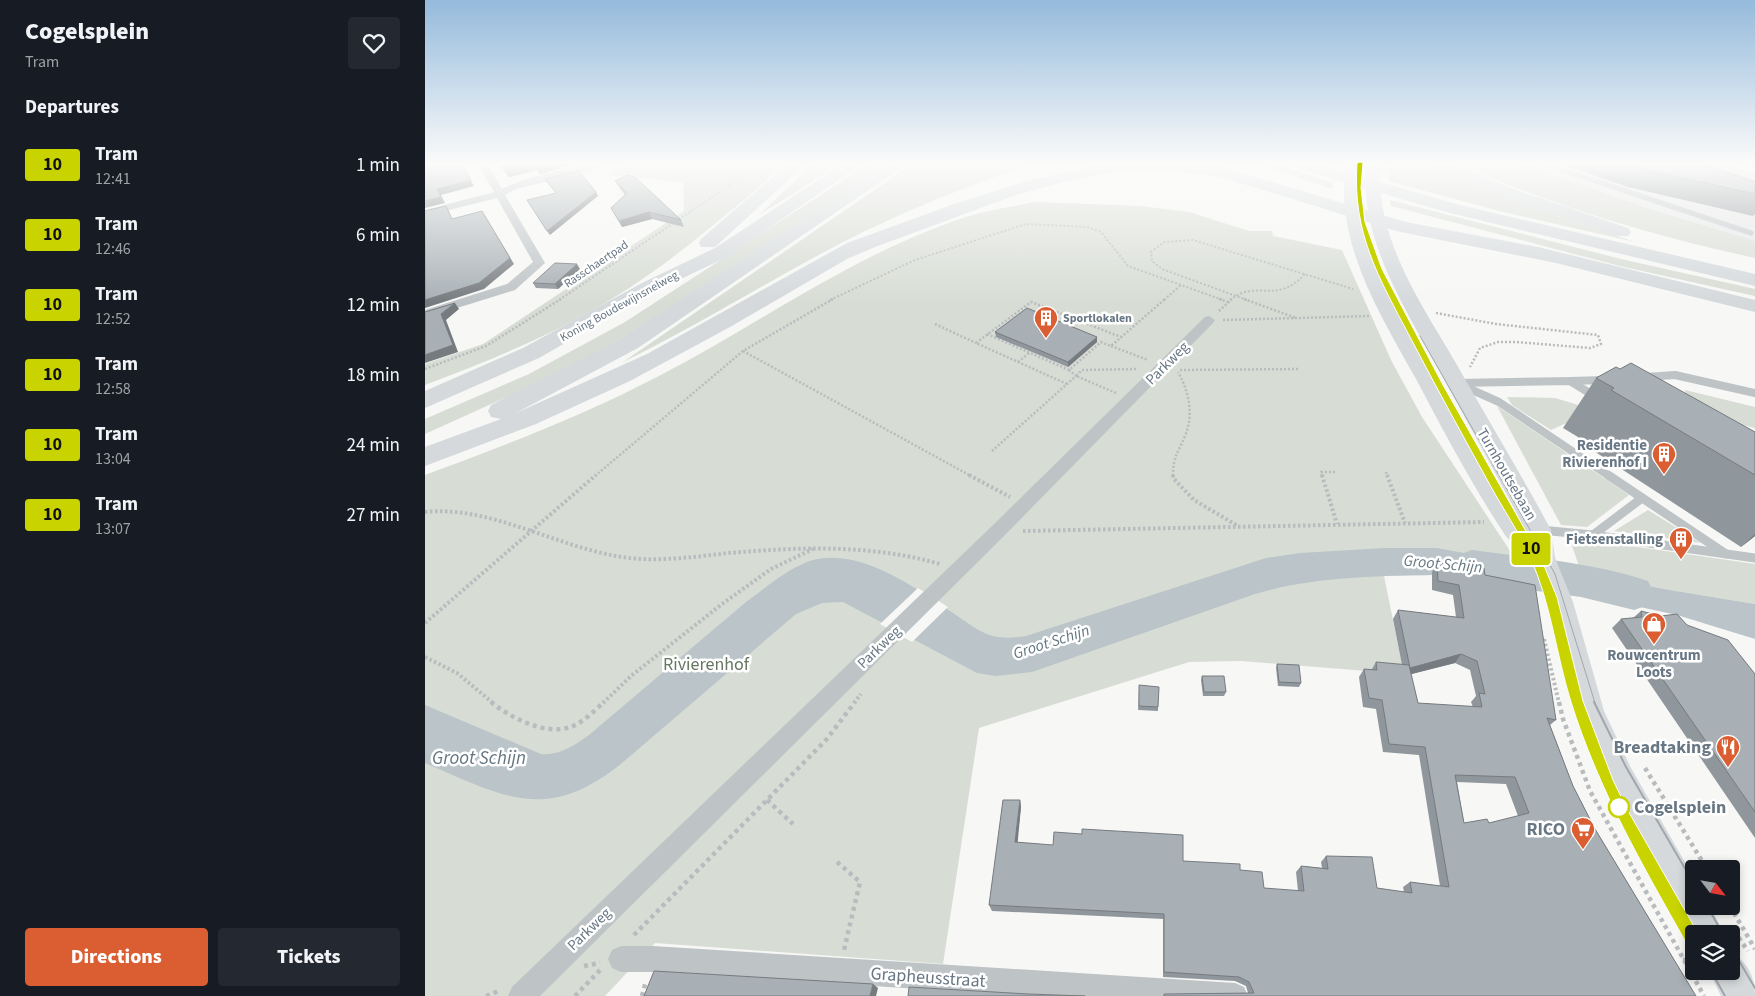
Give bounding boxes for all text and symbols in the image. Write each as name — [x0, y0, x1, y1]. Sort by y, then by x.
text: Cogelsplein — [25, 14, 149, 49]
button: heart — [348, 17, 400, 69]
text: Tram — [25, 51, 59, 73]
text: Departures — [25, 94, 119, 121]
text: Tram — [95, 141, 138, 168]
text: 10 — [43, 152, 62, 177]
text: 1 min — [356, 152, 400, 179]
text: 12:41 — [95, 168, 131, 190]
text: Tram — [95, 211, 138, 238]
text: 10 — [43, 222, 62, 247]
text: 6 min — [356, 222, 400, 249]
street label: Rasschaertpad — [561, 237, 632, 292]
text: 12:46 — [95, 238, 131, 260]
street label: Koning Boudewijnsnelweg — [557, 267, 681, 346]
text: Tram — [95, 281, 138, 308]
text: 10 — [43, 292, 62, 317]
text: 12 min — [346, 292, 400, 319]
building icon: Sportlokalen — [1033, 305, 1059, 339]
text: 12:52 — [95, 308, 131, 330]
place label: Sportlokalen — [1063, 310, 1132, 327]
street label: Parkweg — [1141, 337, 1194, 390]
text: Tram — [95, 351, 138, 378]
text: 10 — [43, 362, 62, 387]
text: 18 min — [346, 362, 400, 389]
text: 12:58 — [95, 378, 131, 400]
text: Tram — [95, 421, 138, 448]
street label: Turnhoutsebaan — [1472, 424, 1542, 524]
text: 10 — [43, 432, 62, 457]
text: 24 min — [346, 432, 400, 459]
place label: Residentie Rivierenhof I — [1562, 435, 1647, 473]
building icon: Residentie Rivierenhof I — [1651, 441, 1677, 475]
text: 13:04 — [95, 448, 131, 470]
text: Tram — [95, 491, 138, 518]
text: 10 — [43, 502, 62, 527]
text: 27 min — [346, 502, 400, 529]
text: 13:07 — [95, 518, 131, 540]
building icon: Fietsenstalling — [1668, 526, 1694, 560]
place label: Fietsenstalling — [1566, 529, 1663, 550]
line badge: 10 — [1509, 533, 1553, 565]
text: 10 — [1521, 536, 1541, 561]
water label: Groot Schijn — [1403, 550, 1483, 578]
shop icon: Rouwcentrum Loots — [1641, 611, 1667, 645]
water label: Groot Schijn — [1010, 619, 1092, 665]
street label: Parkweg — [853, 621, 906, 674]
place label: Rouwcentrum Loots — [1607, 645, 1701, 683]
park label: Rivierenhof — [663, 652, 750, 677]
restaurant icon: Breadtaking — [1715, 734, 1741, 768]
place label: Breadtaking — [1613, 735, 1711, 760]
water label: Groot Schijn — [432, 745, 526, 772]
place label: Cogelsplein — [1634, 795, 1726, 820]
marker: Cogelsplein — [1608, 796, 1630, 818]
supermarket icon: RICO — [1570, 816, 1596, 850]
place label: RICO — [1526, 817, 1565, 842]
north arrow — [1685, 860, 1740, 915]
map controls — [1685, 860, 1740, 980]
street label: Parkweg — [563, 903, 616, 956]
button: layers — [1685, 925, 1740, 980]
button: Directions — [25, 928, 208, 986]
button: Tickets — [218, 928, 400, 986]
street label: Grapheusstraat — [870, 961, 986, 994]

